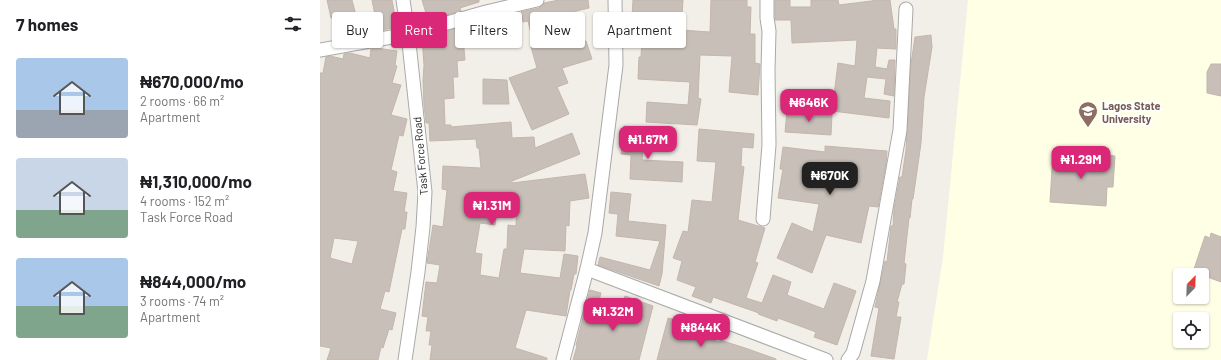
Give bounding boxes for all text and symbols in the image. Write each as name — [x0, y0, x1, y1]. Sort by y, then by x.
chip: Buy — [332, 12, 383, 48]
chip: Rent — [391, 12, 447, 48]
chip: Filters — [455, 12, 522, 48]
chip: New — [530, 12, 585, 48]
chip: Apartment — [593, 12, 686, 48]
icon: filters — [282, 13, 304, 35]
text: 7 homes — [16, 14, 78, 34]
text: ₦670,000/mo — [140, 71, 244, 91]
icon: home — [48, 74, 96, 122]
pin: ₦646K — [781, 89, 837, 123]
text: 2 rooms · 66 m² — [140, 93, 224, 109]
text: ₦646K — [789, 94, 829, 110]
place label: Lagos State University — [1102, 99, 1161, 125]
school or university icon: Lagos State University — [1077, 100, 1099, 128]
text: Apartment — [140, 109, 201, 125]
street label: Task Force Road — [410, 116, 430, 196]
pin: ₦1.67M — [615, 126, 681, 160]
text: ₦1.67M — [628, 131, 668, 147]
pin: ₦1.29M — [1048, 146, 1114, 180]
text: ₦1.29M — [1061, 151, 1101, 167]
pin: ₦670K — [802, 162, 858, 196]
text: ₦670K — [811, 167, 849, 183]
text: ₦1,310,000/mo — [140, 171, 252, 191]
icon: home — [48, 174, 96, 222]
pin: ₦1.31M — [459, 192, 525, 226]
text: 4 rooms · 152 m² — [140, 193, 229, 209]
text: ₦1.31M — [473, 197, 511, 213]
text: Task Force Road — [140, 209, 233, 225]
north arrow — [1173, 268, 1209, 304]
map controls — [1173, 268, 1209, 348]
text: ₦844,000/mo — [140, 271, 246, 291]
icon: home — [48, 274, 96, 322]
text: 3 rooms · 74 m² — [140, 293, 224, 309]
pin: ₦1.32M — [580, 298, 646, 332]
text: ₦1.32M — [592, 303, 634, 319]
text: Apartment — [140, 309, 201, 325]
button: locate — [1173, 312, 1209, 348]
pin: ₦844K — [673, 314, 729, 348]
text: ₦844K — [681, 319, 721, 335]

